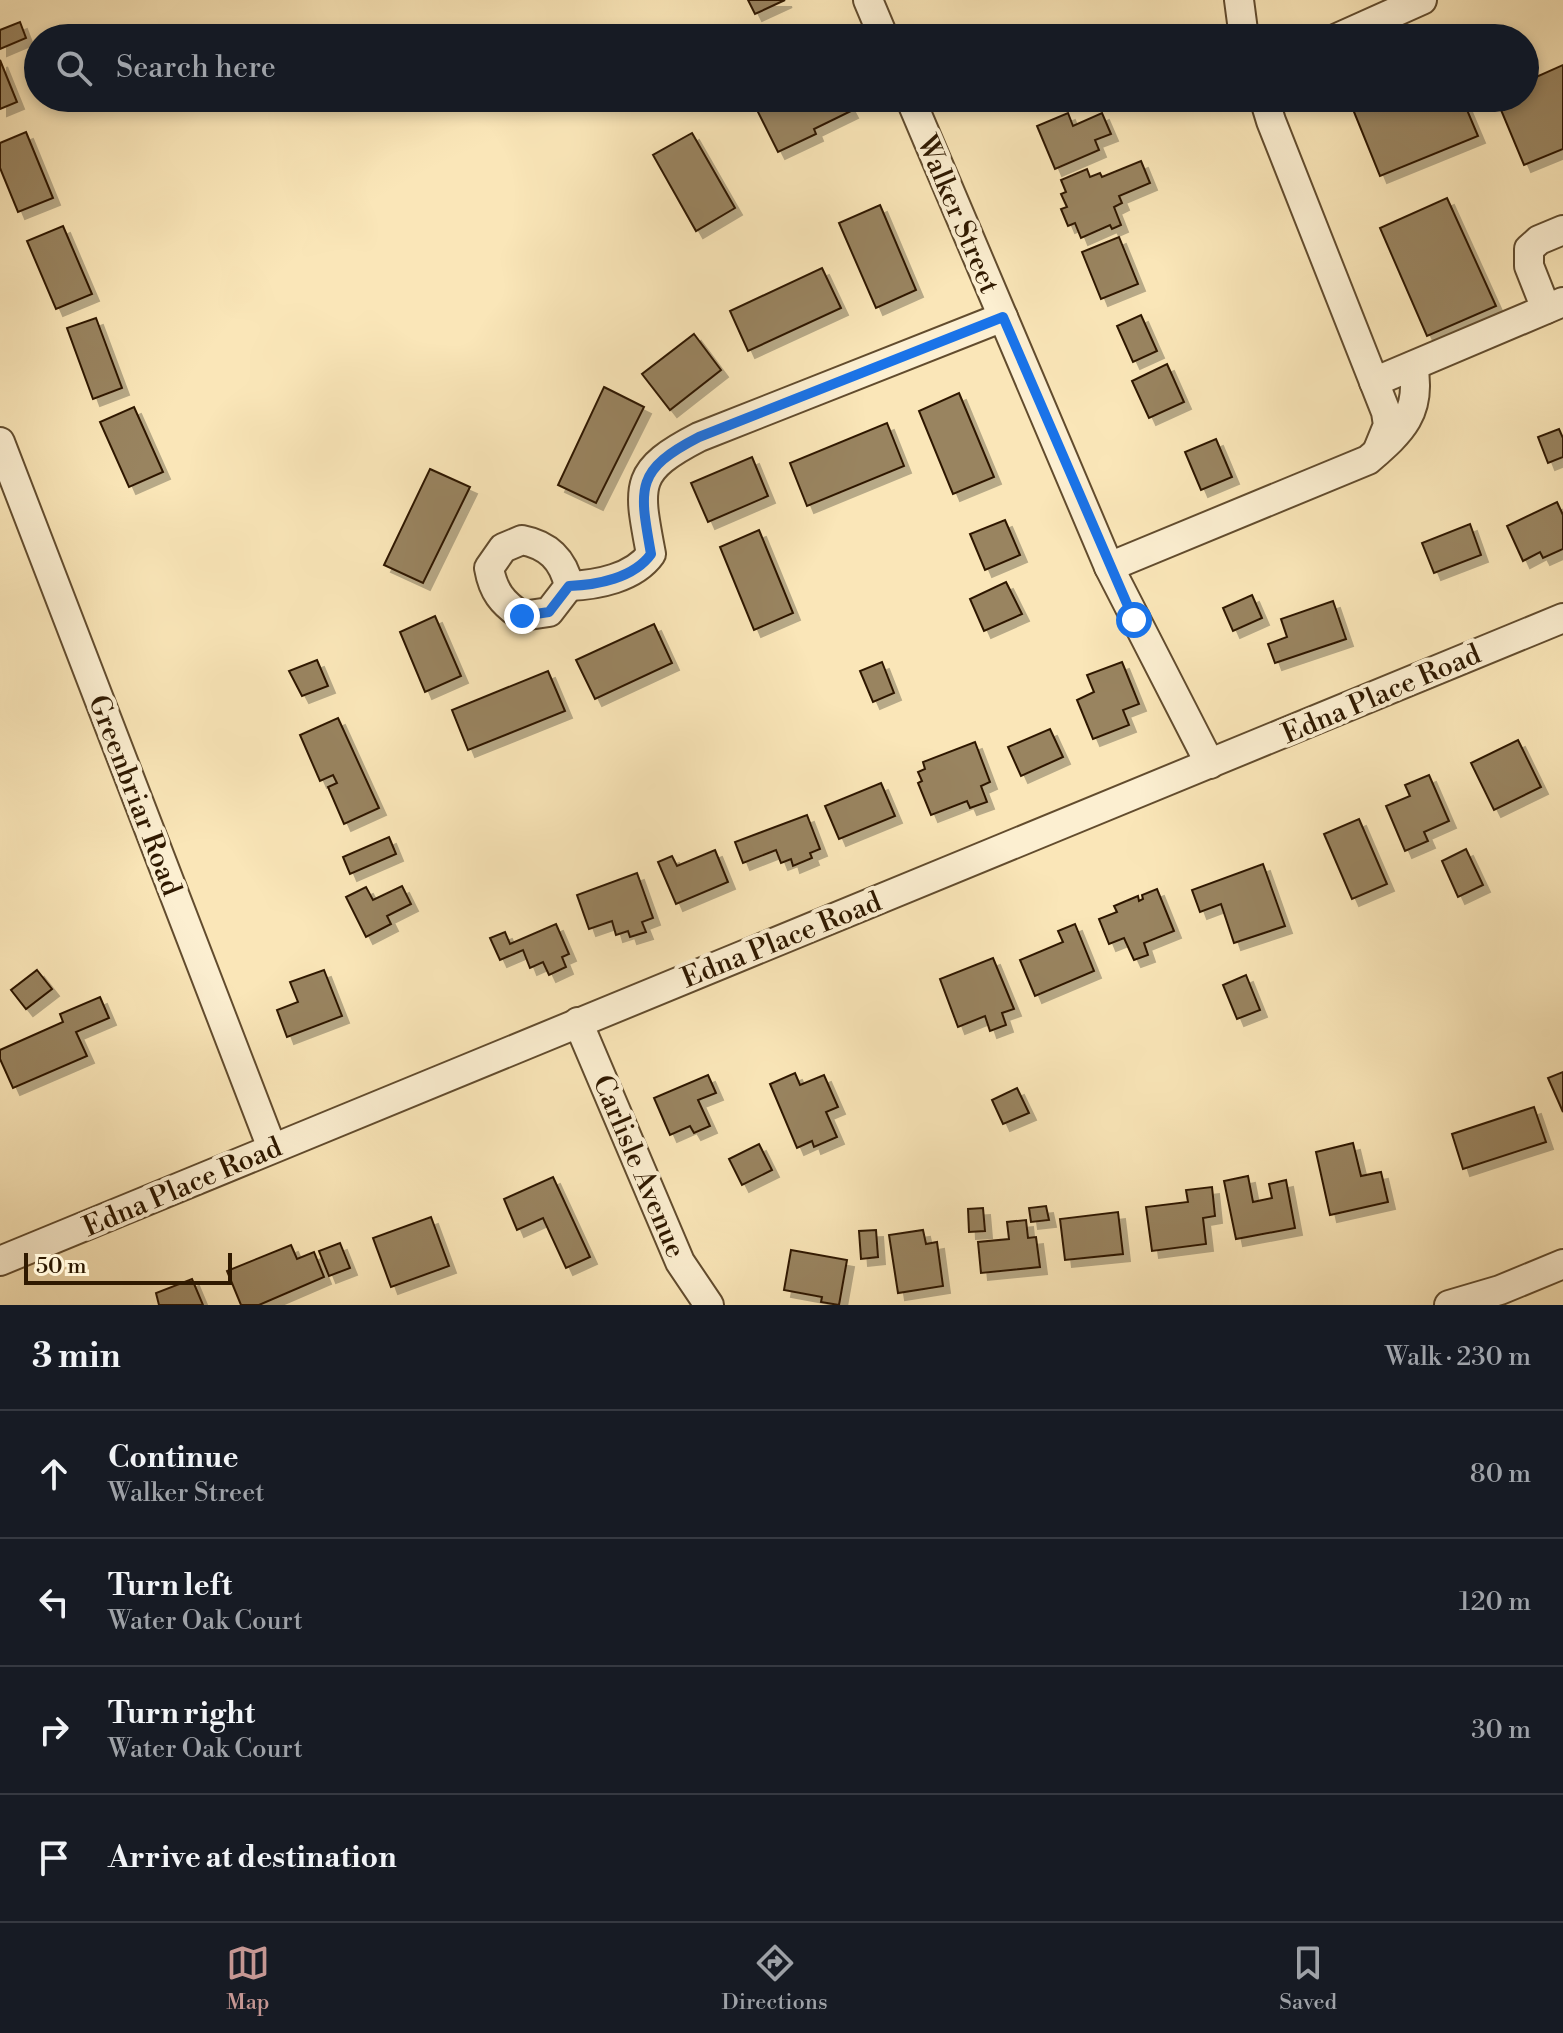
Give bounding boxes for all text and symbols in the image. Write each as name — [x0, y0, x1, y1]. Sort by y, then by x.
search box — [24, 24, 1539, 112]
icon: search — [52, 46, 96, 90]
text: Search here — [116, 49, 276, 87]
street label: Walker Street — [908, 129, 1007, 299]
route end — [504, 598, 540, 634]
route start — [1116, 602, 1152, 638]
street label: Edna Place Road — [1277, 637, 1486, 752]
street label: Greenbriar Road — [80, 690, 189, 901]
street label: Edna Place Road — [677, 884, 887, 996]
street label: Carlisle Avenue — [584, 1070, 693, 1263]
street label: Edna Place Road — [78, 1130, 287, 1245]
scale bar — [24, 1249, 232, 1285]
text: 50 m — [36, 1253, 87, 1280]
text: 3 min — [32, 1336, 121, 1378]
text: Walk · 230 m — [1385, 1341, 1531, 1373]
text: Continue — [108, 1439, 239, 1477]
icon: ahead — [32, 1452, 76, 1496]
text: 80 m — [1470, 1458, 1531, 1490]
text: Walker Street — [108, 1477, 264, 1509]
text: Turn left — [108, 1567, 232, 1605]
icon: left — [32, 1580, 76, 1624]
text: 120 m — [1459, 1586, 1531, 1618]
text: Water Oak Court — [108, 1605, 303, 1637]
text: Turn right — [108, 1695, 255, 1733]
icon: right — [32, 1708, 76, 1752]
text: 30 m — [1471, 1714, 1531, 1746]
text: Water Oak Court — [108, 1733, 303, 1765]
icon: arrive — [32, 1836, 76, 1880]
text: Arrive at destination — [108, 1839, 397, 1877]
tab: Map — [226, 1941, 270, 2016]
tab: Directions — [722, 1941, 828, 2016]
tab: Saved — [1279, 1941, 1337, 2016]

